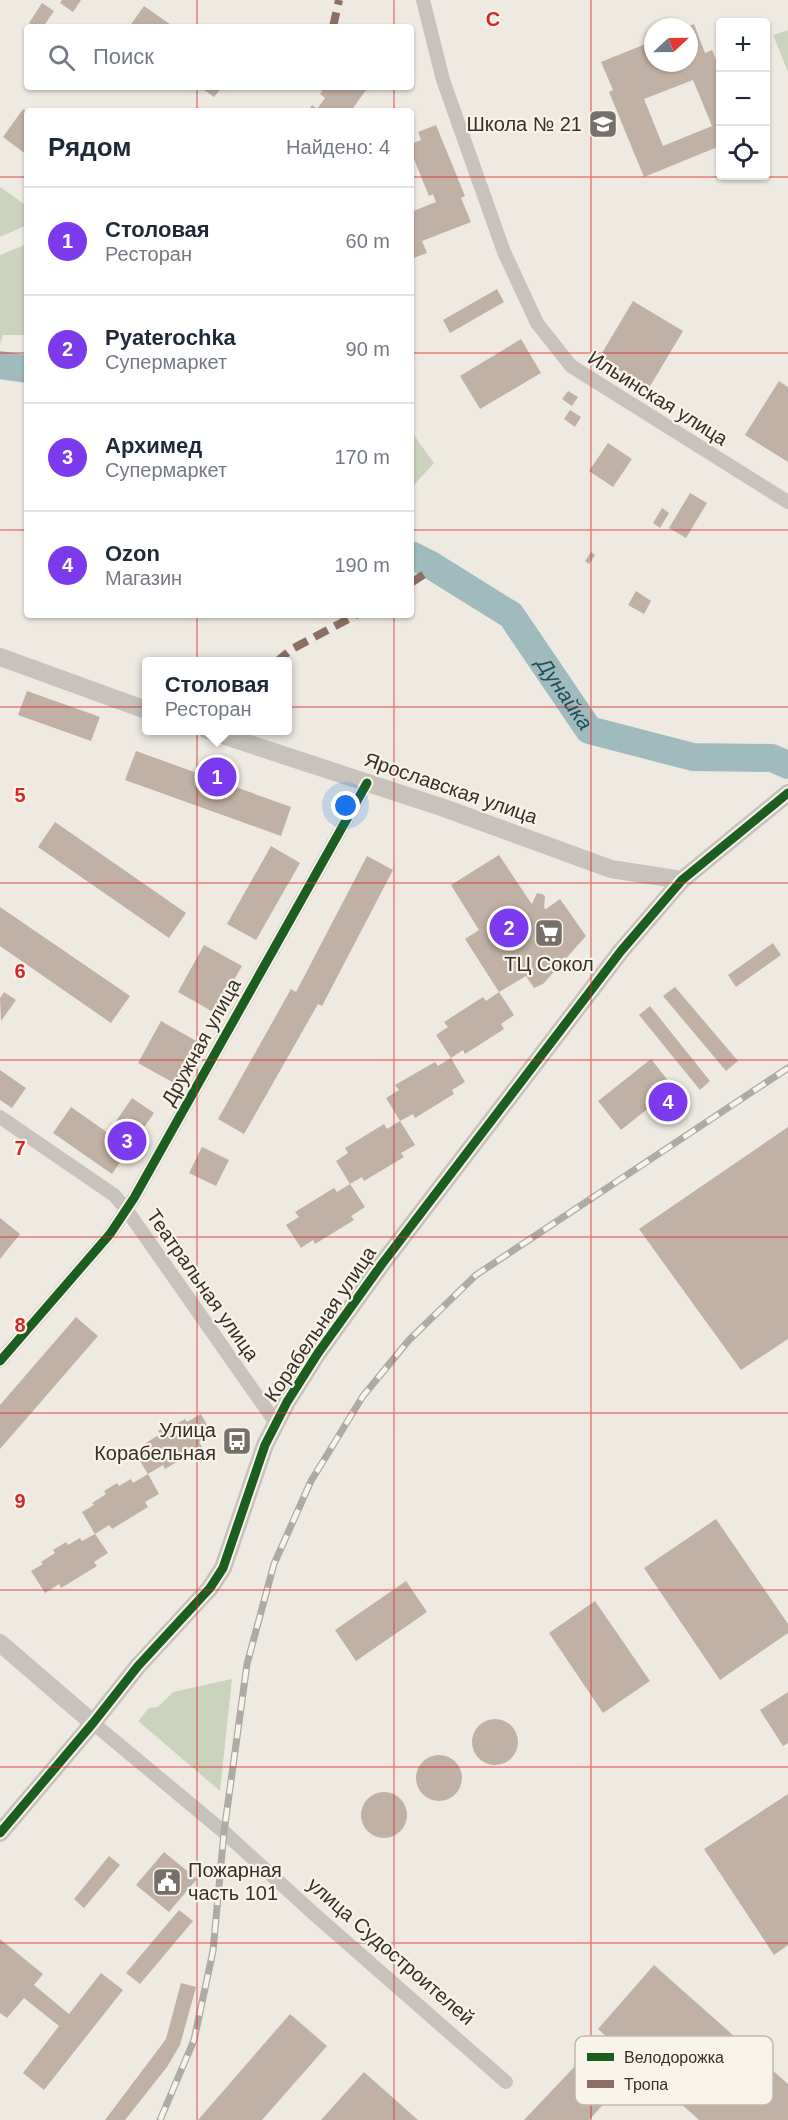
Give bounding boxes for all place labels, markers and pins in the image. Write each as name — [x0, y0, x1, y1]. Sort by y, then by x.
school or university icon: Школа № 21 — [587, 108, 619, 140]
place label: Школа № 21 — [466, 113, 582, 135]
pin: 1 — [198, 754, 236, 800]
pin: 2 — [490, 906, 528, 950]
supermarket icon: ТЦ Сокол — [533, 917, 565, 949]
place label: ТЦ Сокол — [504, 953, 594, 975]
pin: 4 — [648, 1080, 688, 1124]
pin: 3 — [108, 1118, 146, 1164]
place label: Улица Корабельная — [94, 1419, 217, 1464]
bus stop icon: Улица Корабельная — [221, 1425, 253, 1457]
place label: Пожарная часть 101 — [188, 1859, 282, 1904]
public building icon: Пожарная часть 101 — [151, 1866, 183, 1898]

